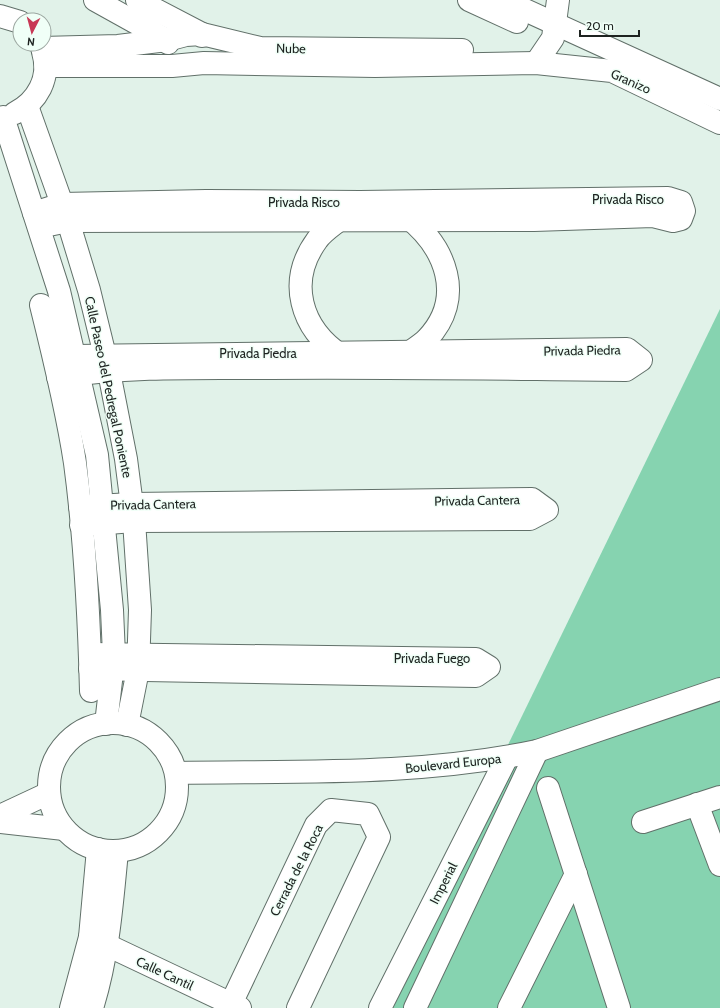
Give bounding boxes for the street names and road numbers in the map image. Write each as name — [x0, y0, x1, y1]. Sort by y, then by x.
street label: Nube — [276, 40, 306, 56]
street label: Granizo — [609, 65, 653, 97]
street label: Privada Risco — [592, 191, 664, 207]
street label: Privada Risco — [268, 194, 340, 210]
street label: Calle Paseo del Pedregal Poniente — [82, 295, 136, 480]
street label: Privada Piedra — [543, 341, 622, 359]
street label: Privada Piedra — [219, 345, 297, 361]
street label: Privada Cantera — [434, 491, 521, 509]
street label: Privada Cantera — [110, 495, 197, 513]
street label: Privada Fuego — [394, 650, 470, 666]
street label: Boulevard Europa — [404, 750, 502, 776]
street label: Cerrada de la Roca — [266, 821, 326, 919]
street label: Imperial — [426, 859, 460, 907]
street label: Calle Cantil — [134, 953, 196, 993]

